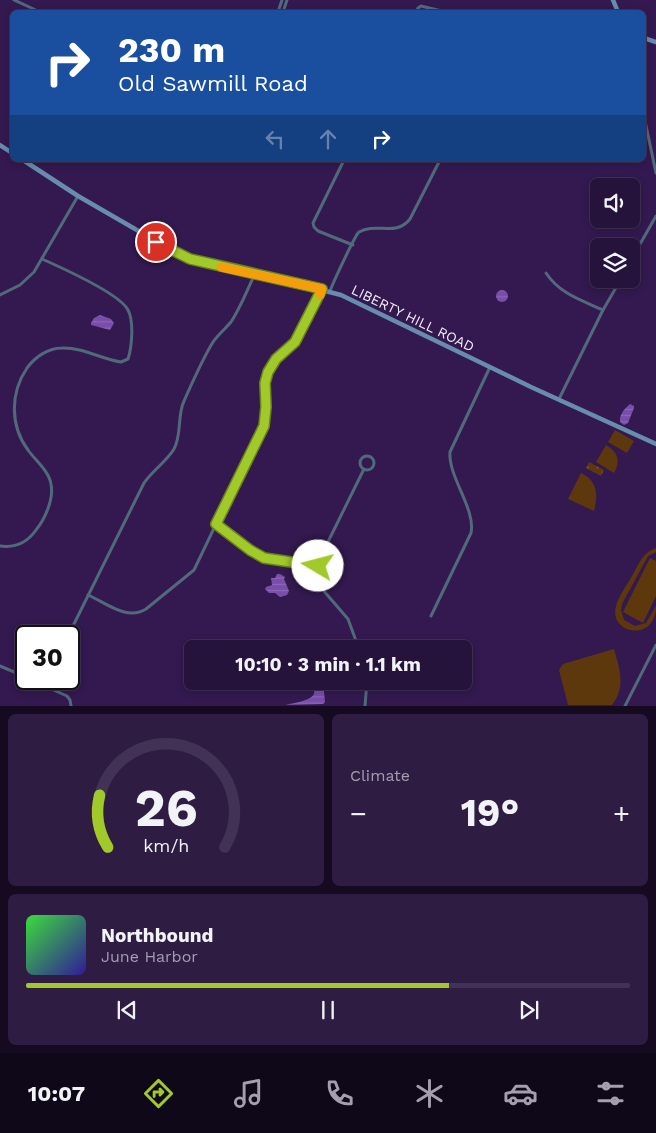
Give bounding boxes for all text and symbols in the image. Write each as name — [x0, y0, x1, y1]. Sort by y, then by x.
text: 230 m — [118, 29, 225, 71]
icon: right — [35, 30, 100, 95]
text: Old Sawmill Road — [118, 71, 308, 96]
icon: left — [261, 125, 289, 153]
icon: ahead — [314, 125, 342, 153]
icon: right — [367, 125, 395, 153]
map controls — [590, 178, 640, 288]
button: sound — [590, 178, 640, 228]
pin — [135, 221, 177, 263]
icon: arrive — [142, 228, 170, 256]
button: layers — [590, 238, 640, 288]
street label: LIBERTY HILL ROAD — [349, 281, 477, 355]
position arrow — [291, 539, 343, 591]
speed limit sign: 30 — [15, 625, 80, 690]
text: 10:10 · 3 min · 1.1 km — [235, 653, 421, 676]
text: Climate — [350, 766, 410, 785]
text: 26 — [134, 778, 198, 839]
text: 19° — [461, 791, 519, 835]
text: − — [350, 797, 367, 830]
text: + — [613, 797, 630, 830]
text: km/h — [143, 835, 189, 856]
text: Northbound — [101, 924, 213, 947]
text: June Harbor — [101, 947, 198, 966]
icon: previous — [113, 996, 141, 1024]
icon: pause — [314, 996, 342, 1024]
icon: next — [515, 996, 543, 1024]
icon: directions — [141, 1076, 176, 1111]
icon: music — [231, 1076, 266, 1111]
icon: phone — [322, 1076, 357, 1111]
icon: climate — [412, 1076, 447, 1111]
icon: car — [503, 1076, 538, 1111]
icon: filters — [593, 1076, 628, 1111]
text: 10:07 — [28, 1081, 85, 1106]

